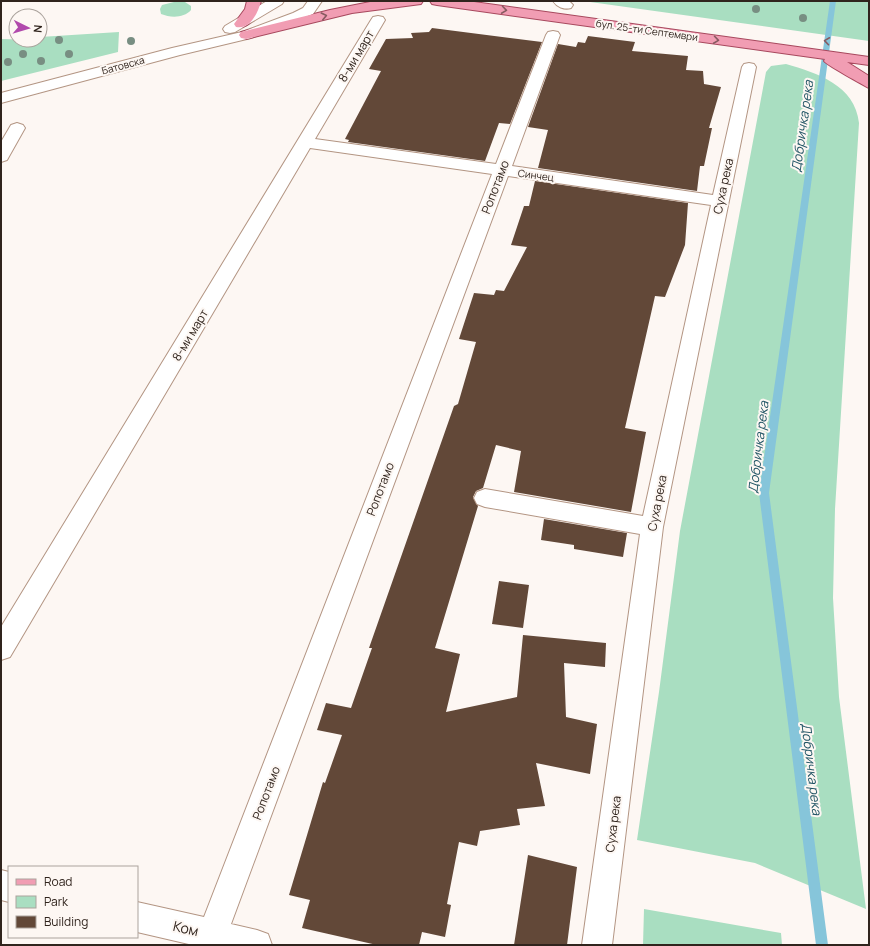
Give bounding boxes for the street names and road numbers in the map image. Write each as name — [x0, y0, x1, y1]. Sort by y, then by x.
street label: бул. 25-ти Септември — [595, 16, 699, 44]
street label: 8-ми март — [334, 27, 378, 85]
street label: Батовска — [100, 53, 146, 77]
street label: Суха река — [709, 156, 737, 216]
street label: Ропотамо — [477, 158, 513, 216]
street label: Синчец — [517, 166, 556, 185]
street label: 8-ми март — [168, 306, 212, 364]
street label: Ропотамо — [362, 460, 398, 518]
street label: Суха река — [643, 473, 671, 533]
street label: Ропотамо — [248, 764, 284, 822]
street label: Суха река — [601, 795, 625, 853]
street label: Ком — [171, 916, 201, 940]

